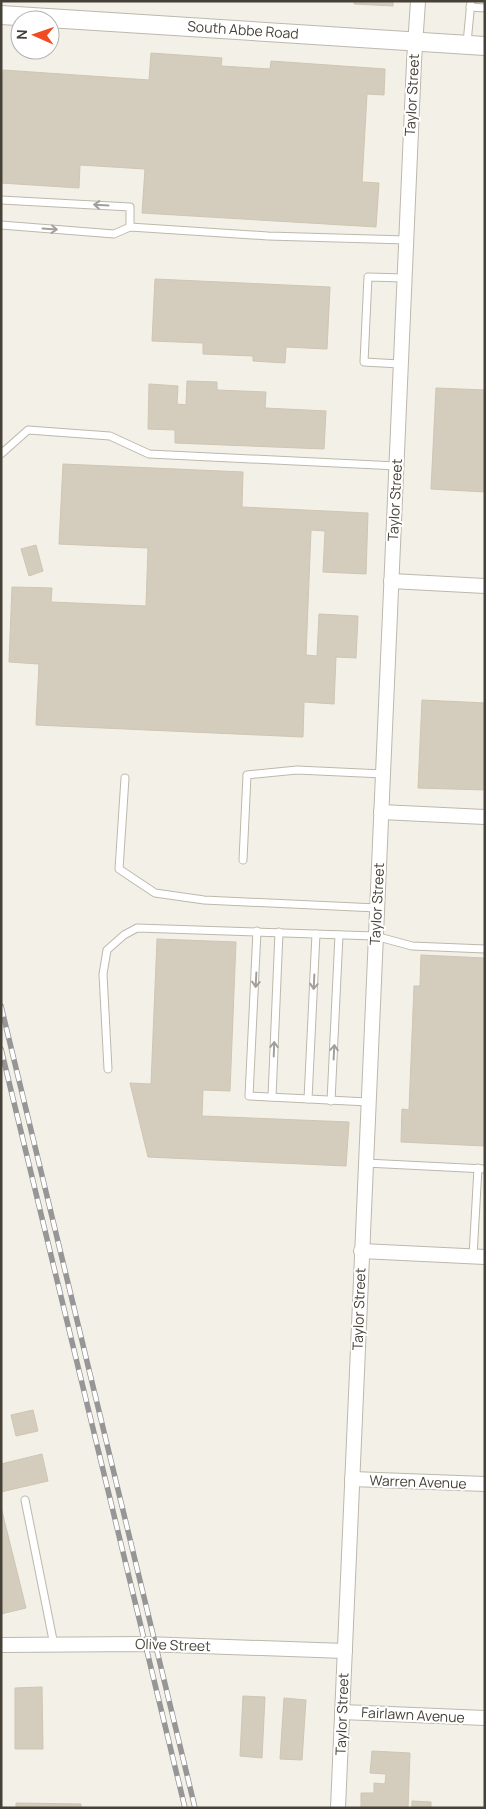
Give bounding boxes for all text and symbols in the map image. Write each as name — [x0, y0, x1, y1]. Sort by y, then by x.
north arrow — [10, 10, 60, 60]
street label: South Abbe Road — [187, 16, 299, 43]
text: N — [12, 29, 31, 40]
street label: Taylor Street — [400, 53, 423, 137]
one-way arrow — [93, 201, 109, 210]
one-way arrow — [42, 224, 58, 233]
street label: Taylor Street — [383, 458, 406, 542]
street label: Taylor Street — [365, 862, 388, 946]
one-way arrow — [251, 972, 260, 988]
one-way arrow — [309, 974, 318, 990]
one-way arrow — [269, 1041, 279, 1057]
one-way arrow — [329, 1044, 338, 1060]
street label: Taylor Street — [348, 1267, 369, 1351]
street label: Warren Avenue — [369, 1470, 467, 1493]
street label: Olive Street — [135, 1634, 212, 1655]
street label: Taylor Street — [331, 1672, 352, 1756]
street label: Fairlawn Avenue — [361, 1702, 465, 1727]

